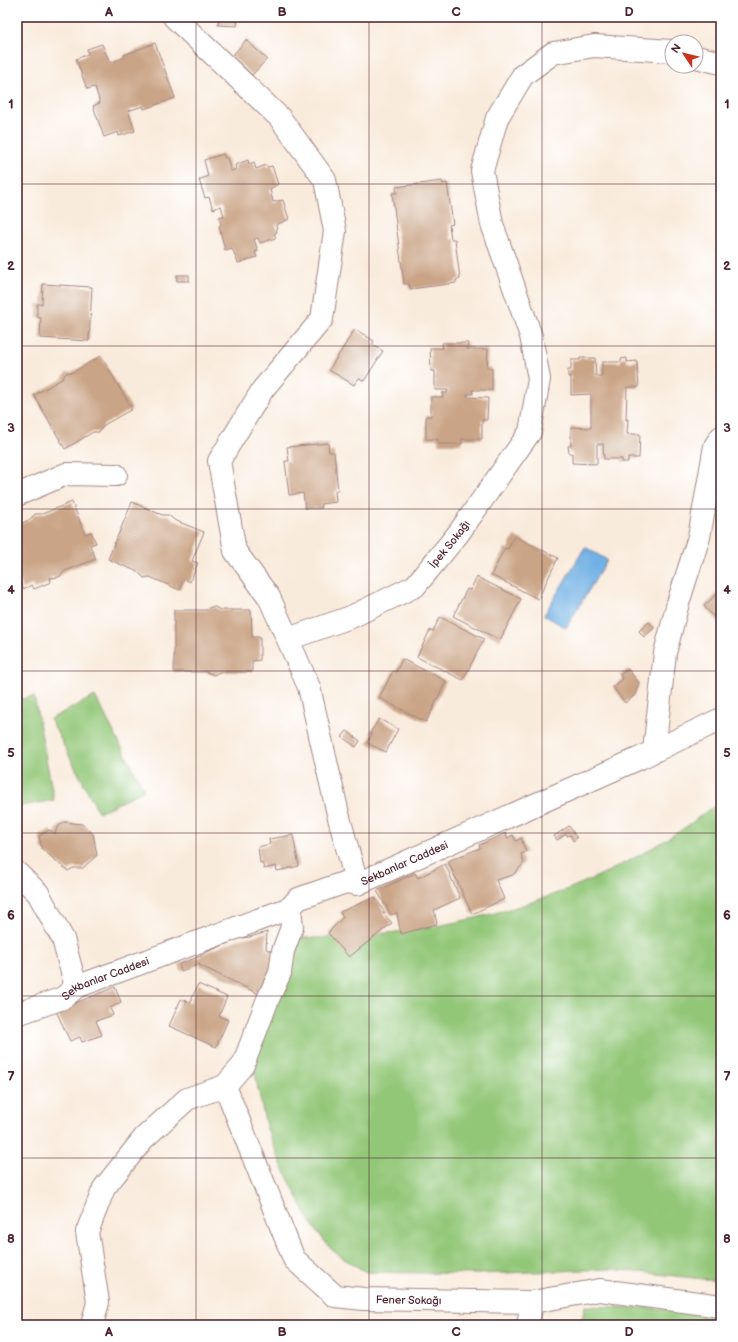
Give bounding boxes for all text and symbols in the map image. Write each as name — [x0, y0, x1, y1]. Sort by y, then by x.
text: A — [104, 4, 113, 20]
text: B — [277, 4, 287, 20]
text: C — [451, 4, 461, 20]
text: D — [624, 4, 634, 20]
north arrow — [664, 34, 704, 74]
text: N — [669, 41, 684, 56]
text: 1 — [8, 96, 14, 112]
text: 1 — [724, 96, 730, 112]
text: 2 — [7, 258, 15, 274]
text: 2 — [723, 258, 731, 274]
text: 3 — [7, 420, 15, 436]
text: 3 — [723, 420, 731, 436]
street label: İpek Sokağı — [426, 518, 472, 571]
text: 4 — [7, 582, 15, 598]
text: 4 — [723, 582, 731, 598]
text: 5 — [7, 745, 15, 761]
text: 5 — [723, 745, 731, 761]
street label: Sekbanlar Caddesi — [359, 838, 450, 888]
text: 6 — [7, 907, 15, 923]
text: 6 — [723, 907, 731, 923]
street label: Sekbanlar Caddesi — [59, 954, 151, 1003]
text: 7 — [7, 1069, 15, 1085]
text: 7 — [723, 1069, 731, 1085]
text: 8 — [7, 1231, 15, 1247]
text: 8 — [723, 1231, 731, 1247]
street label: Fener Sokağı — [376, 1293, 441, 1307]
text: A — [104, 1324, 113, 1340]
text: B — [277, 1324, 287, 1340]
text: C — [451, 1324, 461, 1340]
text: D — [624, 1324, 634, 1340]

